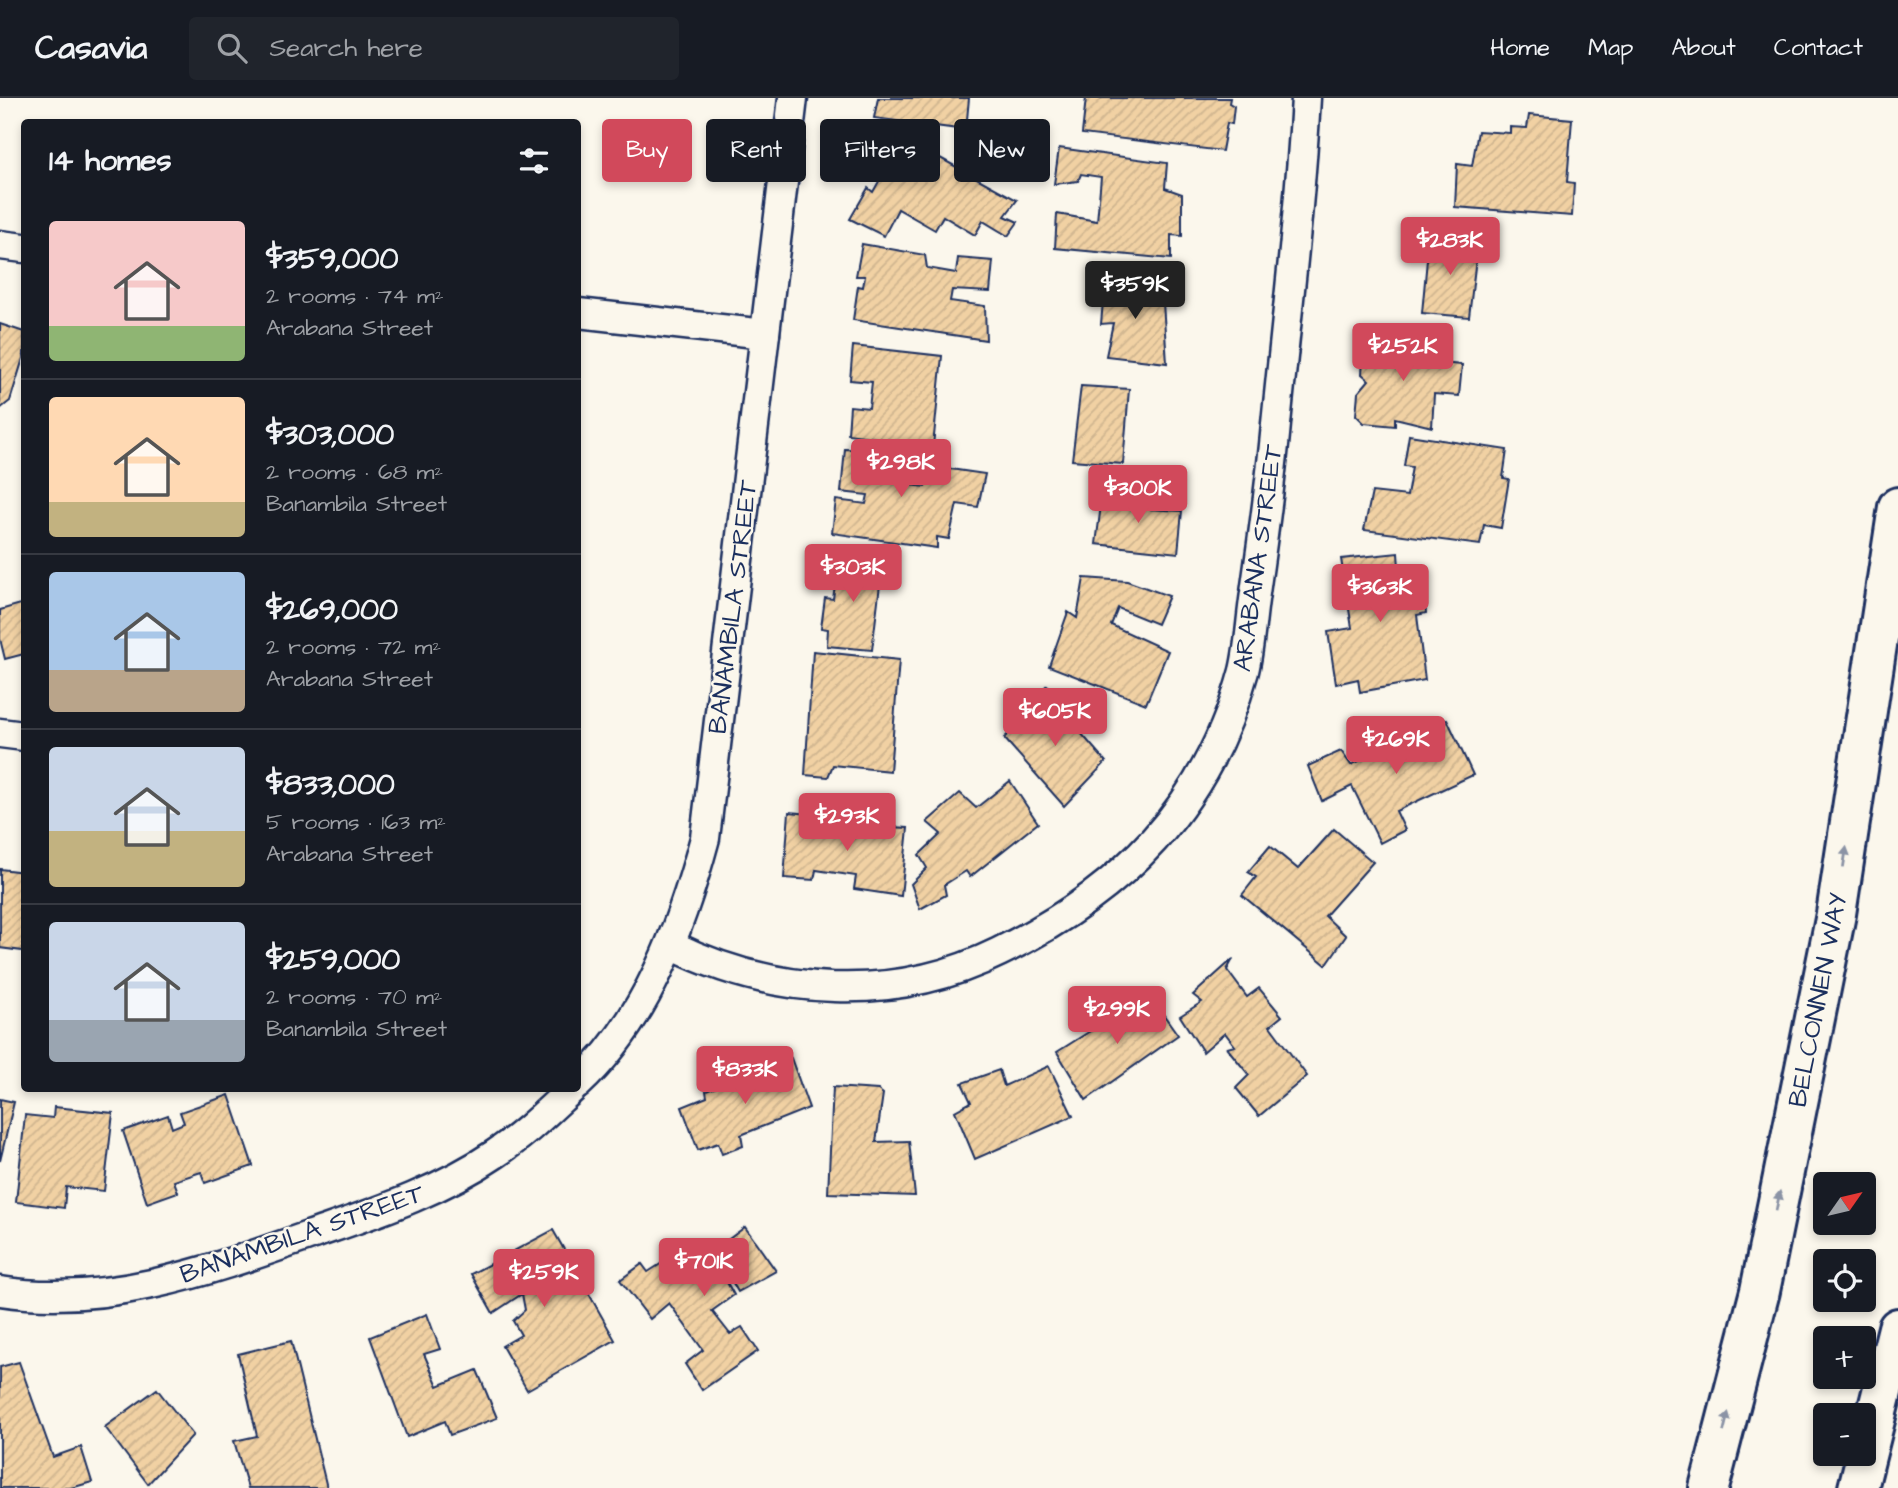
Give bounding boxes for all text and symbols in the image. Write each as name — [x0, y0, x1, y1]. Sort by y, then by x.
search box — [189, 17, 679, 80]
text: Casavia — [35, 25, 147, 71]
icon: search — [213, 29, 251, 67]
text: Search here — [269, 30, 423, 66]
text: Home — [1490, 31, 1550, 65]
text: Map — [1588, 31, 1633, 65]
text: About — [1671, 31, 1736, 65]
text: Contact — [1774, 31, 1863, 65]
chip: Buy — [602, 119, 692, 182]
chip: Rent — [706, 119, 806, 182]
chip: Filters — [820, 119, 940, 182]
chip: New — [954, 119, 1050, 182]
text: 14 homes — [49, 140, 172, 182]
icon: filters — [515, 142, 553, 180]
pin: $283K — [1401, 218, 1499, 277]
text: $283K — [1417, 224, 1483, 256]
text: $359,000 — [266, 238, 398, 280]
icon: home — [105, 249, 189, 333]
pin: $359K — [1086, 262, 1184, 321]
text: $359K — [1101, 268, 1169, 300]
text: 2 rooms · 74 m² — [266, 280, 444, 312]
text: Arabana Street — [266, 312, 433, 344]
pin: $252K — [1354, 324, 1452, 383]
text: $252K — [1368, 330, 1438, 362]
text: $303,000 — [266, 414, 394, 456]
icon: home — [105, 425, 189, 509]
pin: $298K — [852, 440, 950, 499]
street label: ARABANA STREET — [1224, 441, 1292, 674]
text: $298K — [867, 446, 935, 478]
text: 2 rooms · 68 m² — [266, 456, 443, 488]
pin: $300K — [1089, 466, 1187, 525]
text: $300K — [1104, 472, 1172, 504]
street label: BANAMBILA STREET — [700, 477, 767, 736]
text: Banambila Street — [266, 488, 447, 520]
pin: $303K — [804, 545, 902, 604]
text: $303K — [821, 551, 885, 583]
pin: $363K — [1331, 564, 1429, 624]
text: $363K — [1348, 571, 1412, 603]
text: $269,000 — [266, 589, 398, 631]
icon: home — [105, 600, 189, 684]
text: 2 rooms · 72 m² — [266, 631, 441, 663]
text: Arabana Street — [266, 663, 433, 695]
pin: $605K — [1006, 688, 1104, 748]
text: $605K — [1019, 695, 1091, 727]
pin: $269K — [1347, 716, 1445, 776]
text: $269K — [1362, 723, 1430, 755]
text: $833,000 — [266, 764, 395, 806]
icon: home — [105, 775, 189, 859]
pin: $293K — [798, 794, 896, 853]
text: $293K — [815, 800, 879, 832]
text: 5 rooms · 163 m² — [266, 806, 446, 838]
text: Arabana Street — [266, 838, 433, 870]
one-way arrow — [1840, 846, 1851, 868]
street label: BELCONNEN WAY — [1780, 890, 1856, 1110]
text: $259,000 — [266, 939, 400, 981]
icon: home — [105, 950, 189, 1034]
text: 2 rooms · 70 m² — [266, 981, 442, 1013]
pin: $299K — [1068, 986, 1166, 1046]
text: $299K — [1084, 993, 1150, 1025]
text: Banambila Street — [266, 1013, 447, 1045]
pin: $833K — [696, 1046, 794, 1106]
text: $833K — [712, 1053, 778, 1085]
north arrow — [1813, 1172, 1876, 1236]
map controls — [1813, 1172, 1876, 1466]
street label: BANAMBILA STREET — [175, 1175, 429, 1293]
one-way arrow — [1772, 1190, 1783, 1212]
pin: $701K — [655, 1238, 753, 1298]
text: $701K — [675, 1245, 733, 1277]
button: locate — [1813, 1249, 1876, 1312]
pin: $259K — [495, 1250, 593, 1309]
text: $259K — [509, 1256, 579, 1288]
button: + — [1813, 1326, 1876, 1389]
button: − — [1813, 1403, 1876, 1466]
one-way arrow — [1721, 1411, 1732, 1433]

